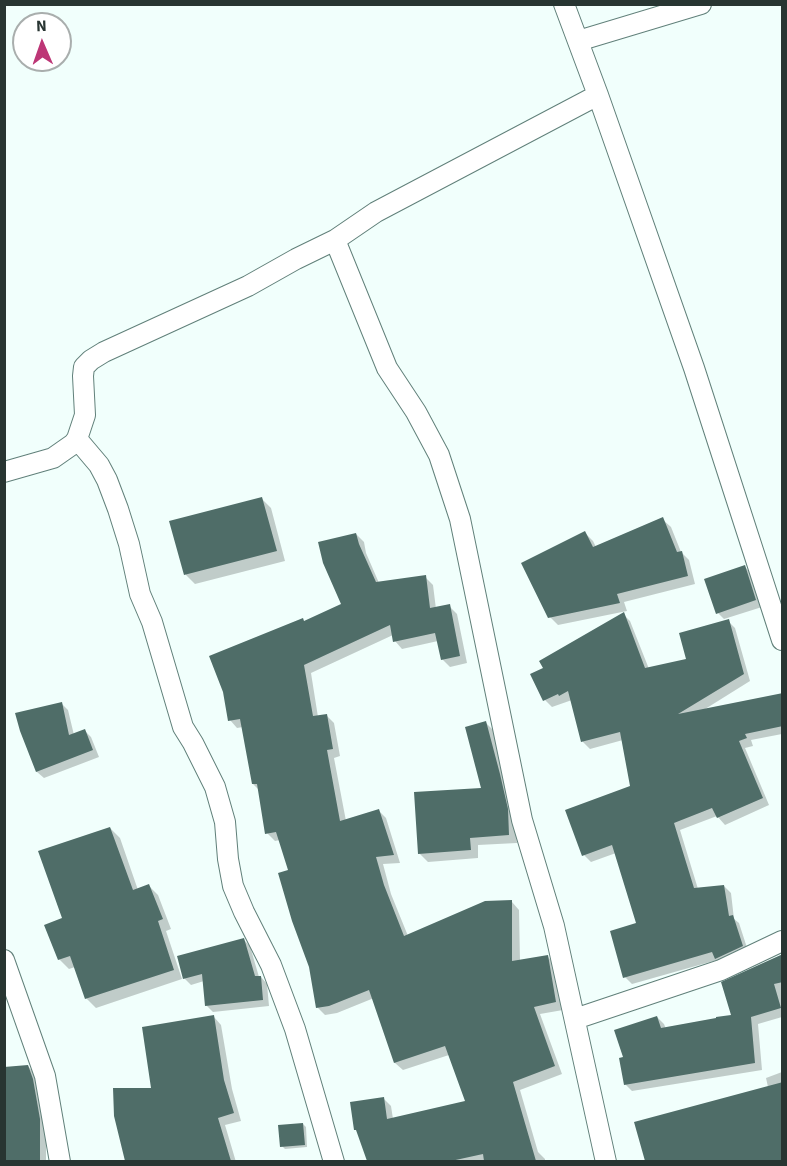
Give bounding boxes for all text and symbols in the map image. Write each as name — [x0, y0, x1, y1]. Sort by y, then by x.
north arrow — [12, 12, 72, 72]
text: N — [36, 15, 47, 37]

